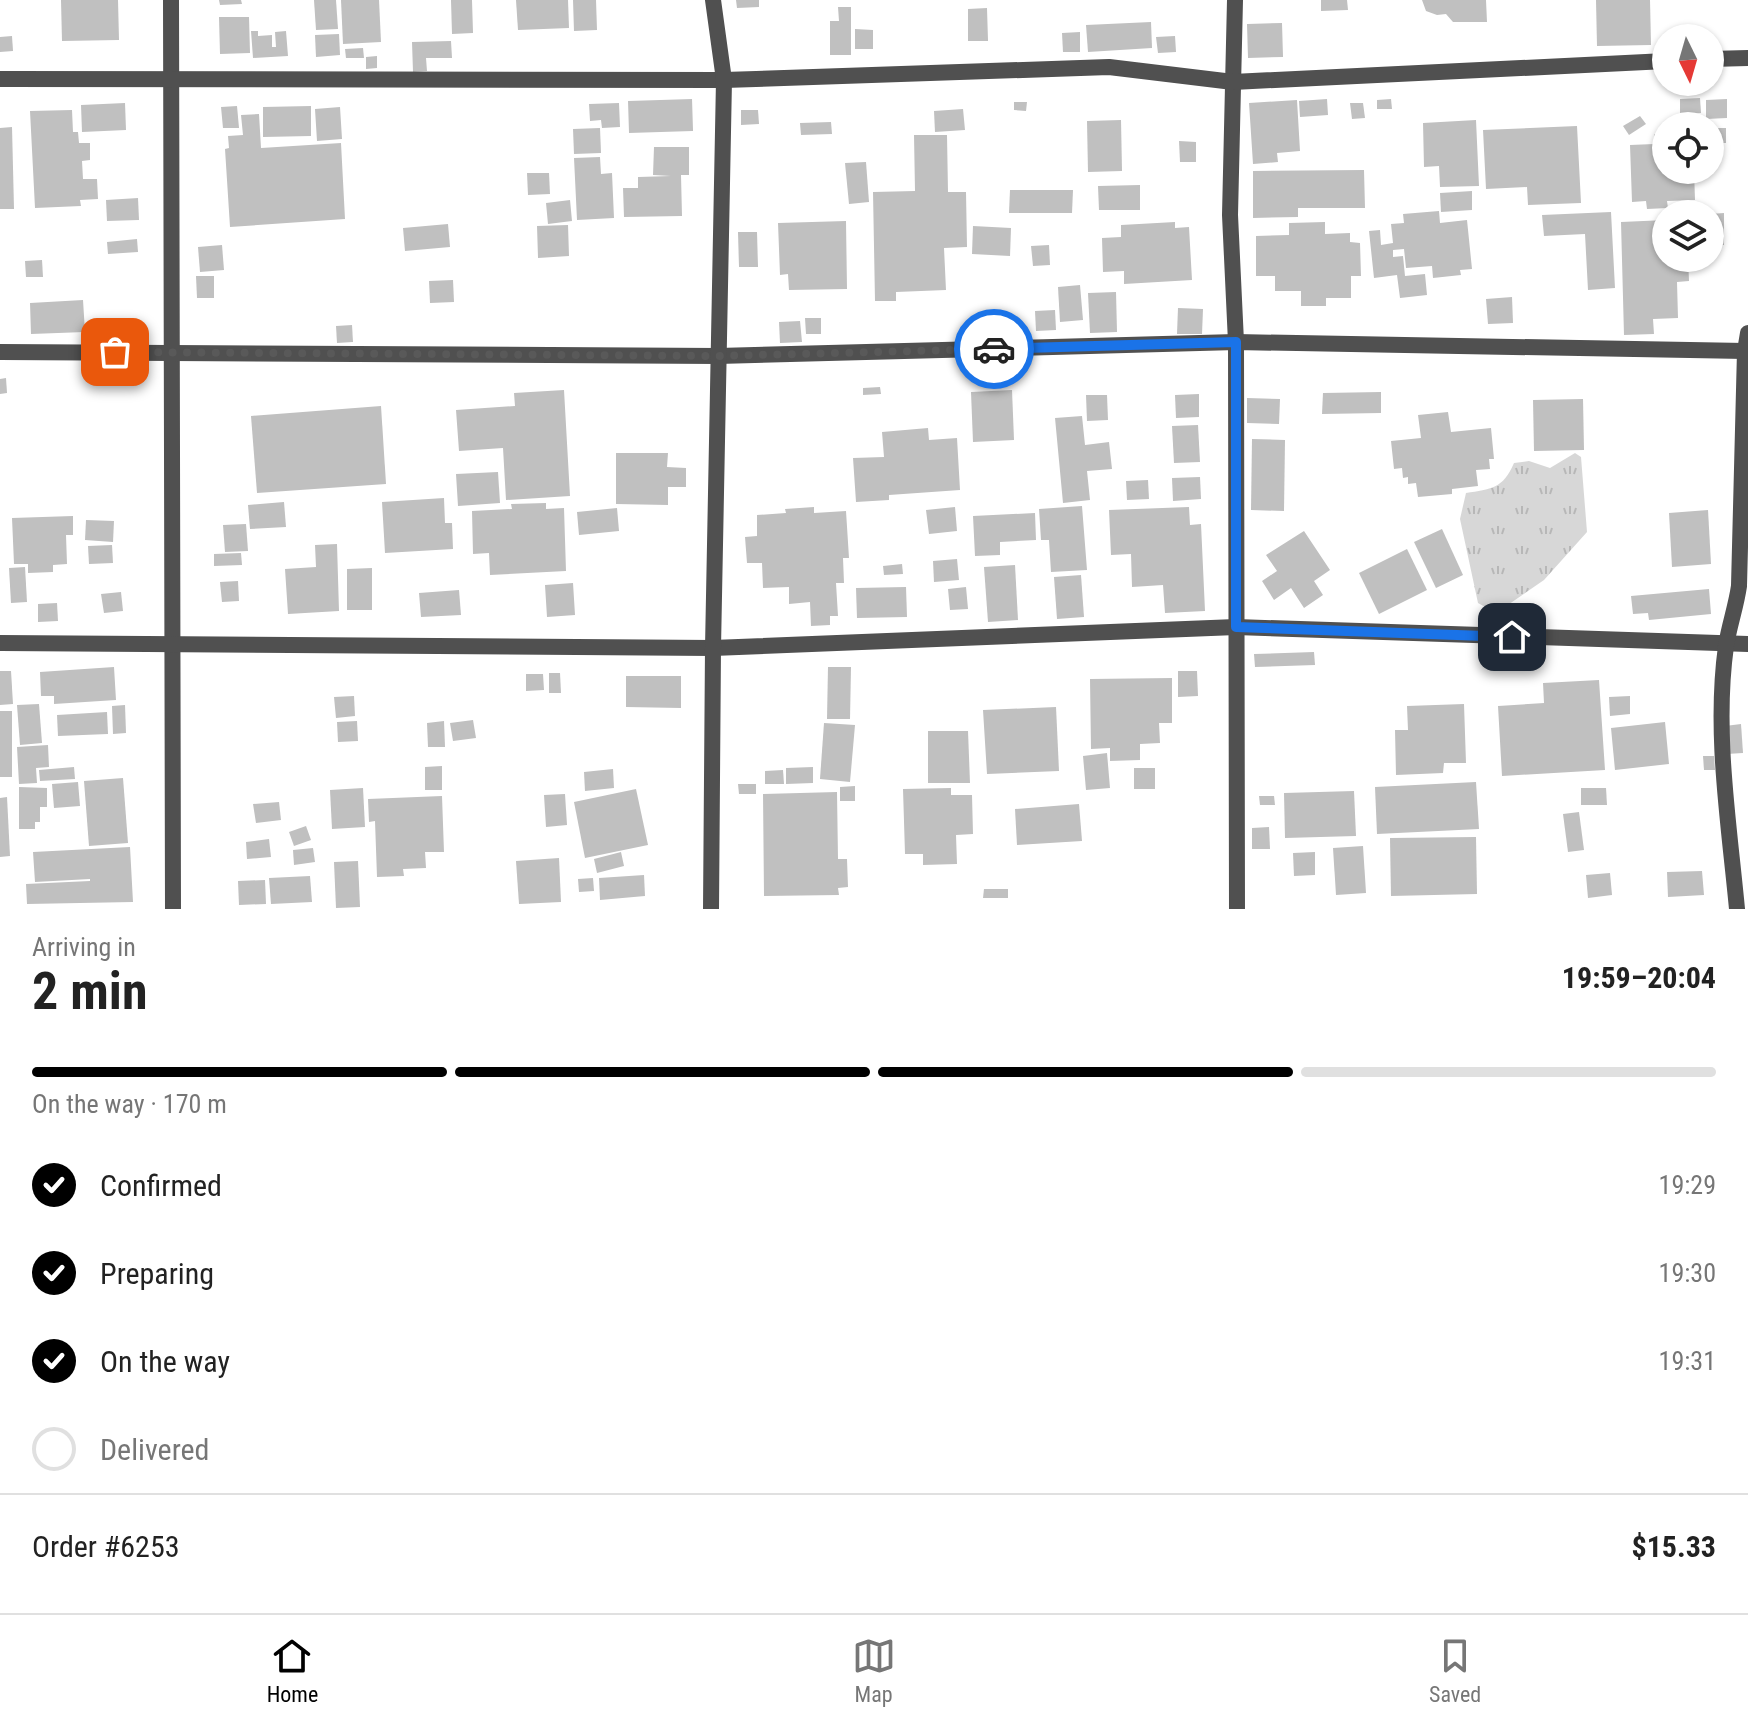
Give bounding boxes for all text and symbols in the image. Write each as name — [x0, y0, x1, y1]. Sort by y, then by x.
north arrow — [1652, 24, 1724, 96]
map controls — [1652, 24, 1724, 272]
button: locate — [1652, 112, 1724, 184]
button: layers — [1652, 200, 1724, 272]
courier — [954, 309, 1034, 389]
pin — [81, 318, 149, 386]
icon: car — [972, 327, 1016, 371]
icon: bag — [93, 330, 137, 374]
pin — [1478, 603, 1546, 671]
icon: home — [1490, 615, 1534, 659]
text: Arriving in — [32, 932, 136, 962]
text: 19:59–20:04 — [1562, 960, 1716, 995]
text: 2 min — [32, 961, 148, 1022]
text: On the way · 170 m — [32, 1089, 227, 1119]
icon: check — [32, 1163, 76, 1207]
text: Confirmed — [100, 1168, 222, 1203]
text: 19:29 — [1659, 1170, 1716, 1200]
icon: check — [32, 1251, 76, 1295]
text: Preparing — [100, 1256, 214, 1291]
text: 19:30 — [1659, 1258, 1716, 1288]
icon: check — [32, 1339, 76, 1383]
text: On the way — [100, 1344, 230, 1379]
text: 19:31 — [1659, 1346, 1716, 1376]
text: Delivered — [100, 1432, 209, 1467]
text: Order #6253 — [32, 1529, 180, 1564]
text: $15.33 — [1631, 1529, 1716, 1564]
tab: Home — [267, 1634, 318, 1707]
tab: Map — [852, 1634, 896, 1707]
tab: Saved — [1429, 1634, 1481, 1707]

